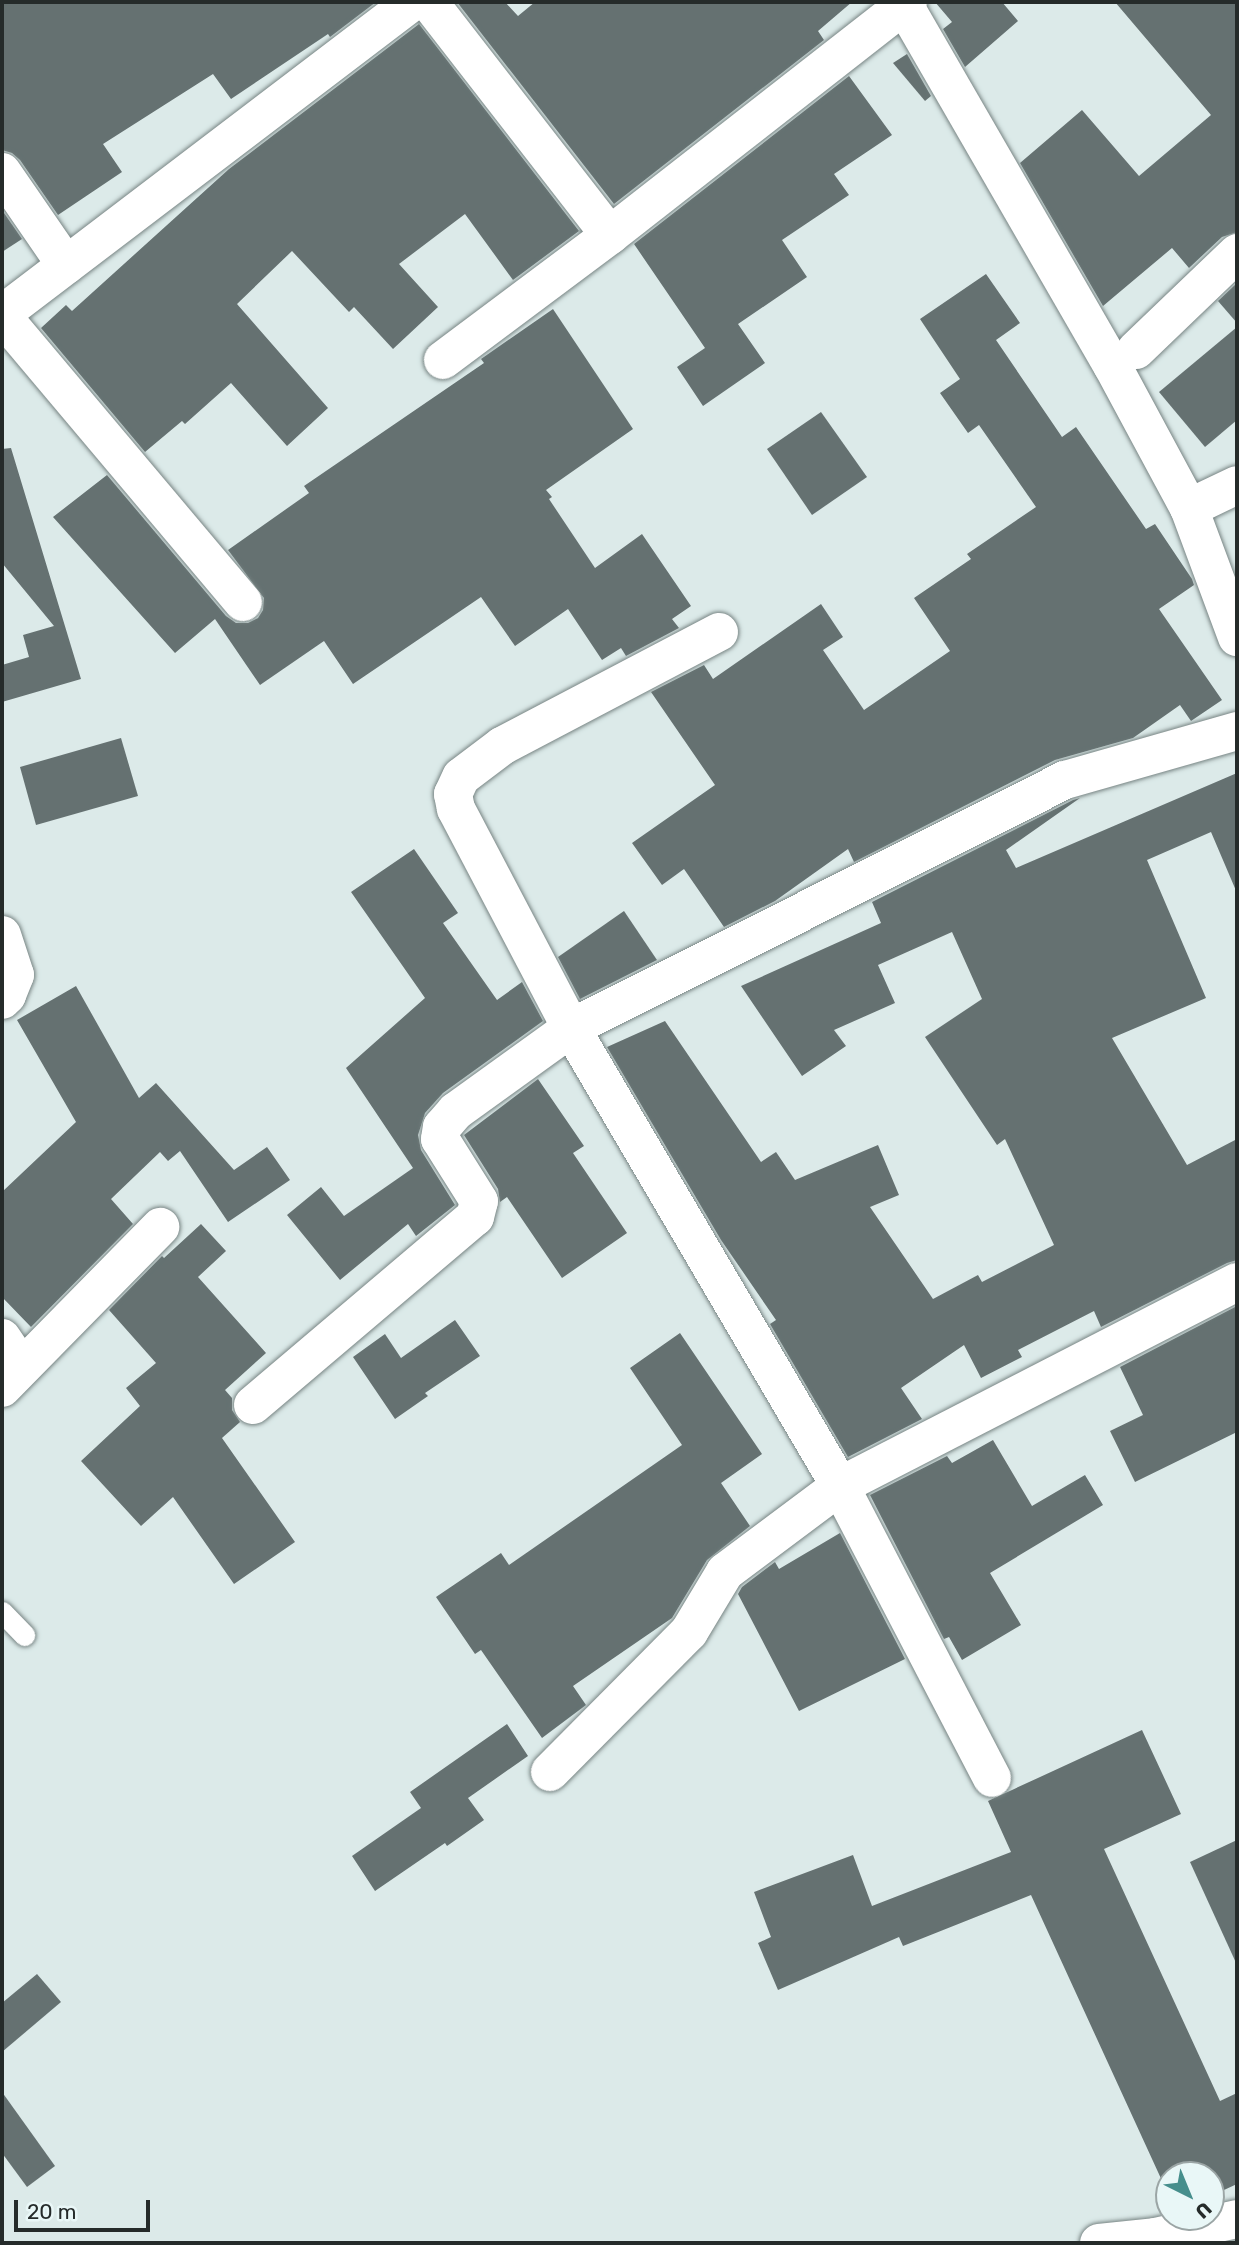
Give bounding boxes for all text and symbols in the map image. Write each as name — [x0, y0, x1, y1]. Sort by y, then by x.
north arrow — [1155, 2161, 1225, 2231]
scale bar — [18, 2186, 154, 2230]
text: U — [1190, 2197, 1216, 2223]
text: 20 m — [27, 2199, 76, 2224]

